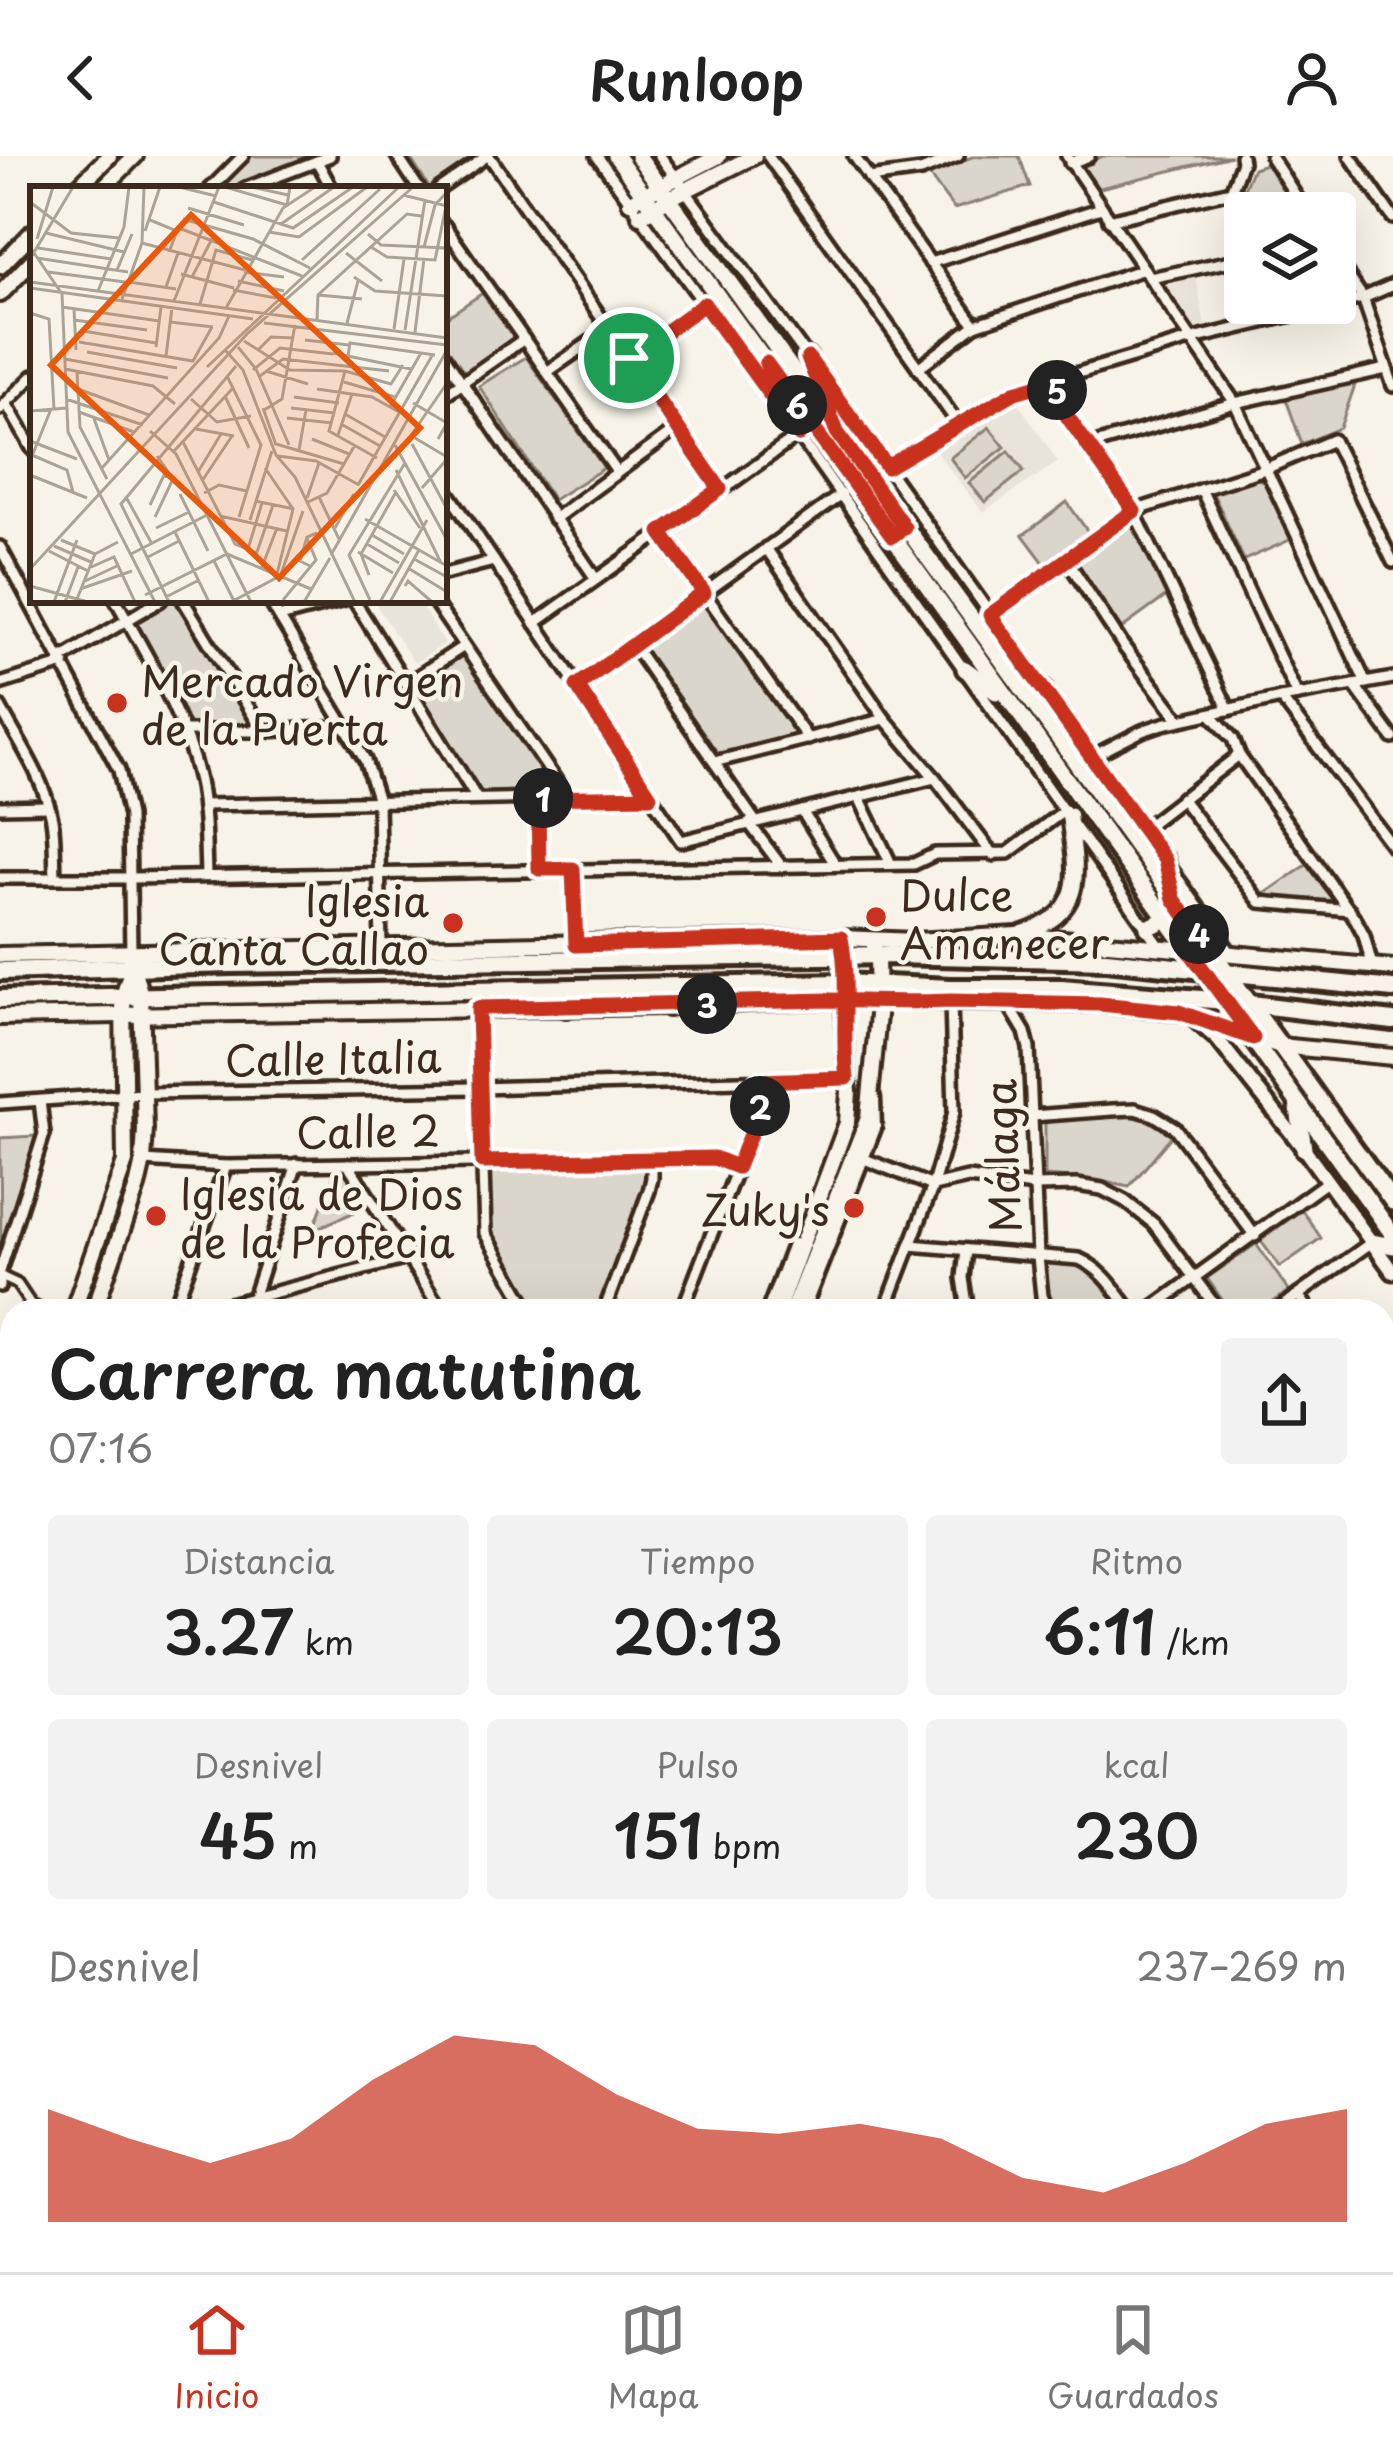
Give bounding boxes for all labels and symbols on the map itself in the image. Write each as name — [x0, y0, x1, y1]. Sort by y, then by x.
inset map — [30, 186, 447, 603]
pin — [578, 307, 680, 409]
pin: 5 — [1027, 360, 1087, 420]
pin: 6 — [767, 375, 827, 435]
place label: Mercado Virgen de la Puerta — [141, 648, 463, 759]
marker: Mercado Virgen de la Puerta — [104, 690, 130, 716]
pin: 1 — [513, 768, 573, 828]
place label: Dulce Amanecer — [900, 862, 1110, 973]
place label: Iglesia Canta Callao — [158, 868, 429, 979]
marker: Dulce Amanecer — [863, 904, 889, 930]
pin: 4 — [1169, 904, 1229, 964]
marker: Iglesia Canta Callao — [440, 910, 466, 936]
pin: 3 — [677, 974, 737, 1034]
street label: Calle Italia — [224, 1024, 442, 1090]
pin: 2 — [730, 1076, 790, 1136]
street label: Málaga — [967, 1077, 1035, 1234]
street label: Calle 2 — [296, 1097, 440, 1163]
place label: Iglesia de Dios de la Profecia — [180, 1161, 463, 1272]
place label: Zuky's — [701, 1177, 830, 1240]
marker: Zuky's — [841, 1195, 867, 1221]
marker: Iglesia de Dios de la Profecia — [143, 1203, 169, 1229]

